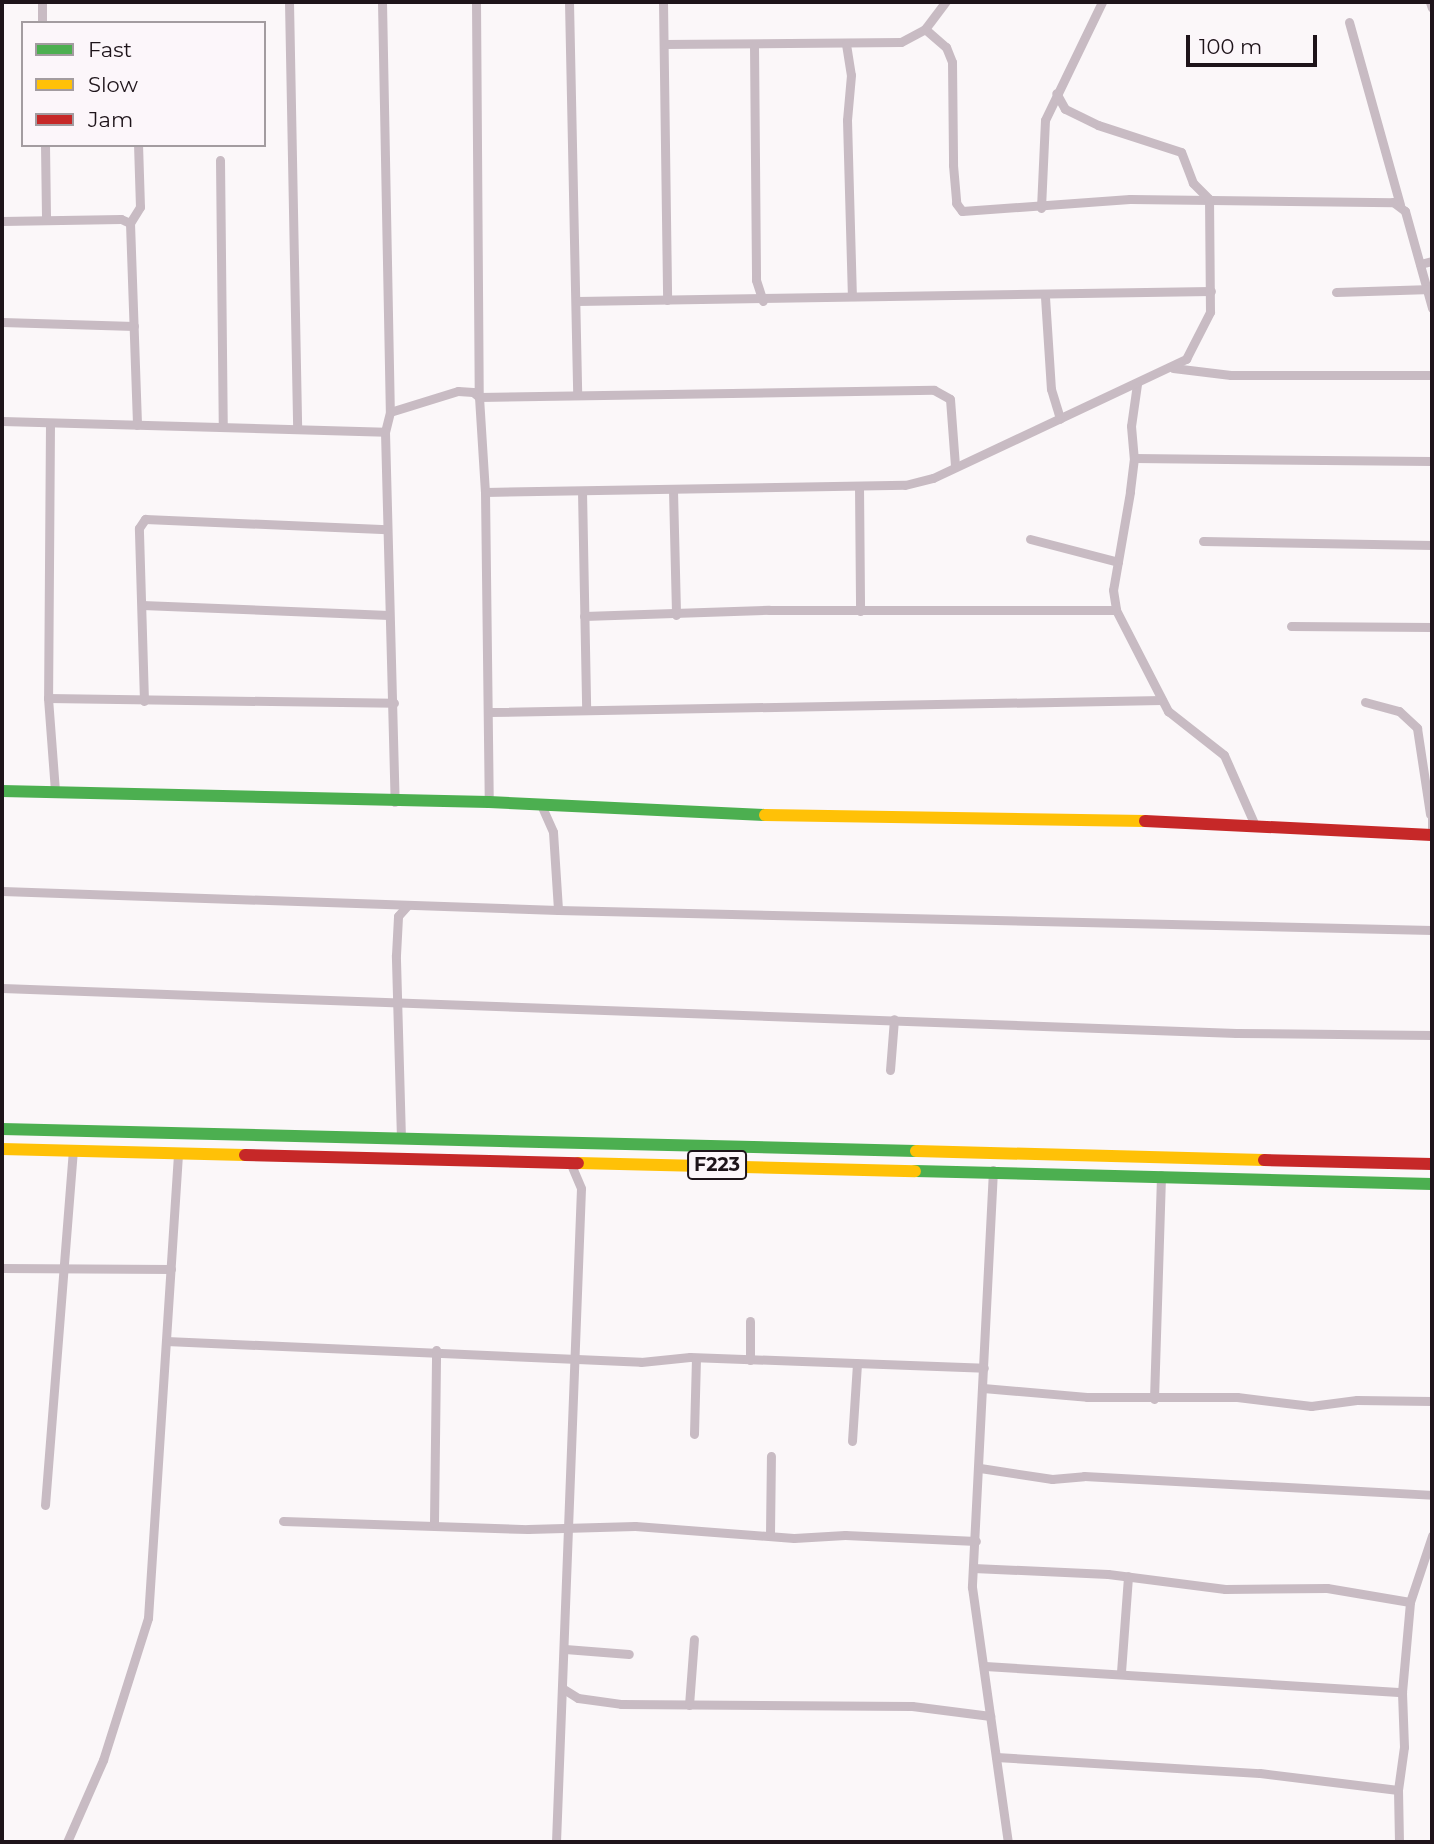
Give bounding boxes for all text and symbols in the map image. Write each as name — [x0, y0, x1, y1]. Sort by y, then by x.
legend — [21, 21, 266, 147]
scale bar — [1189, 21, 1320, 65]
text: 100 m — [1199, 34, 1262, 59]
text: Fast — [88, 37, 132, 62]
text: Slow — [88, 72, 138, 97]
text: Jam — [88, 107, 133, 132]
road number: F223 — [686, 1149, 748, 1180]

